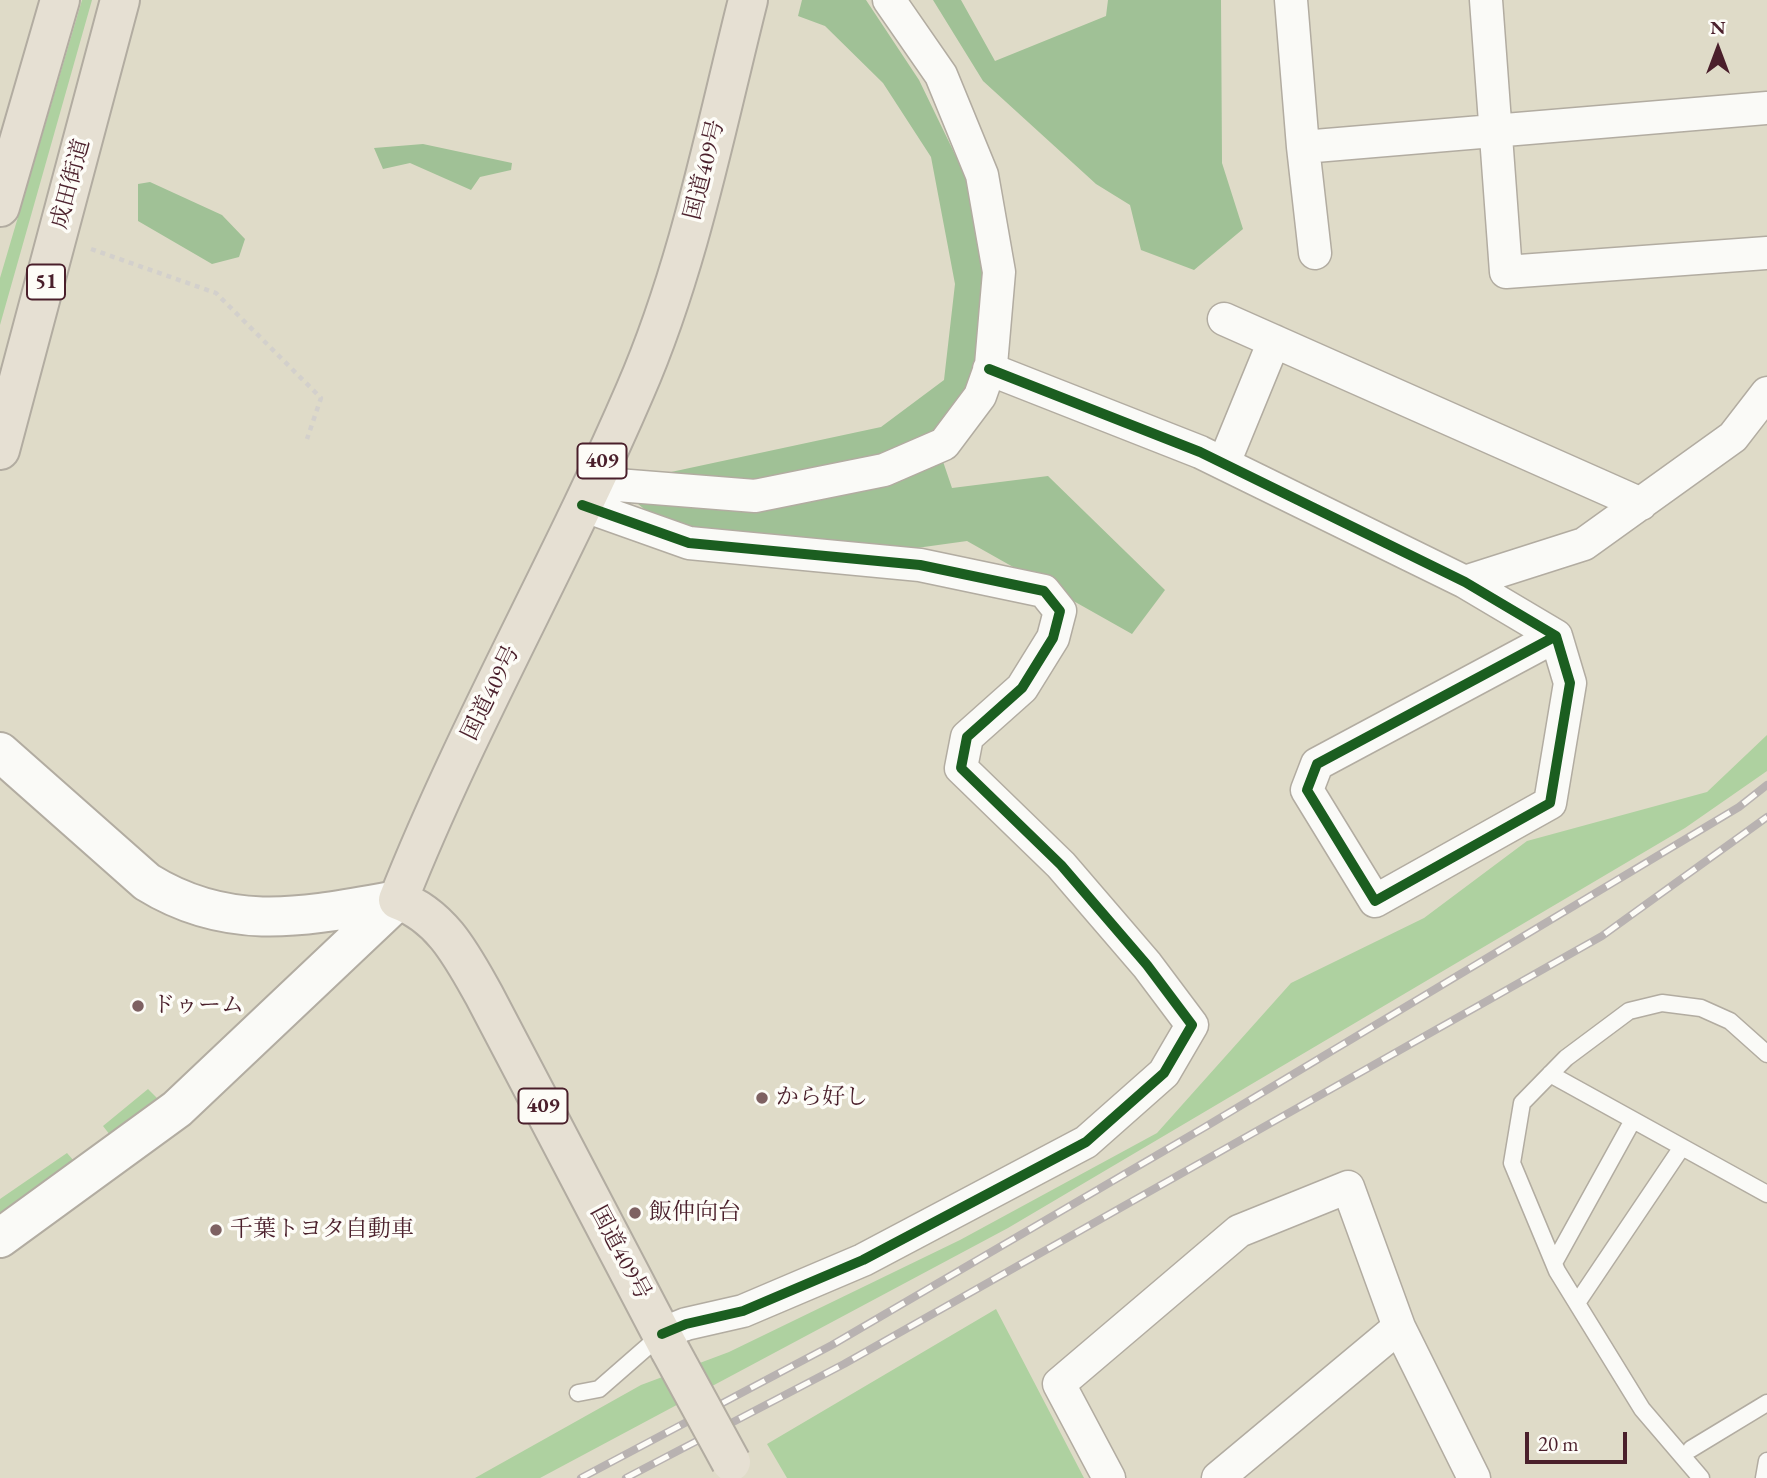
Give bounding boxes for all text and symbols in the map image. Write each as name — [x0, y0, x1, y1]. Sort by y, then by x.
north arrow — [1683, 14, 1753, 84]
text: N — [1710, 15, 1726, 40]
street label: 国道409号 — [679, 117, 731, 223]
street label: 成田街道 — [46, 136, 96, 232]
road number: 51 — [27, 264, 65, 300]
road number: 409 — [578, 444, 626, 478]
street label: 国道409号 — [456, 641, 526, 745]
place label: ドゥーム — [152, 992, 244, 1020]
marker: ドゥーム — [130, 998, 146, 1014]
place label: から好し — [776, 1084, 868, 1112]
road number: 409 — [518, 1088, 568, 1124]
marker: から好し — [754, 1090, 770, 1106]
place label: 飯仲向台 — [649, 1199, 741, 1227]
street label: 国道409号 — [584, 1201, 656, 1305]
marker: 飯仲向台 — [627, 1205, 643, 1221]
place label: 千葉トヨタ自動車 — [230, 1216, 414, 1244]
marker: 千葉トヨタ自動車 — [208, 1222, 224, 1238]
scale bar — [1529, 1418, 1630, 1462]
text: 20 m — [1538, 1430, 1579, 1457]

